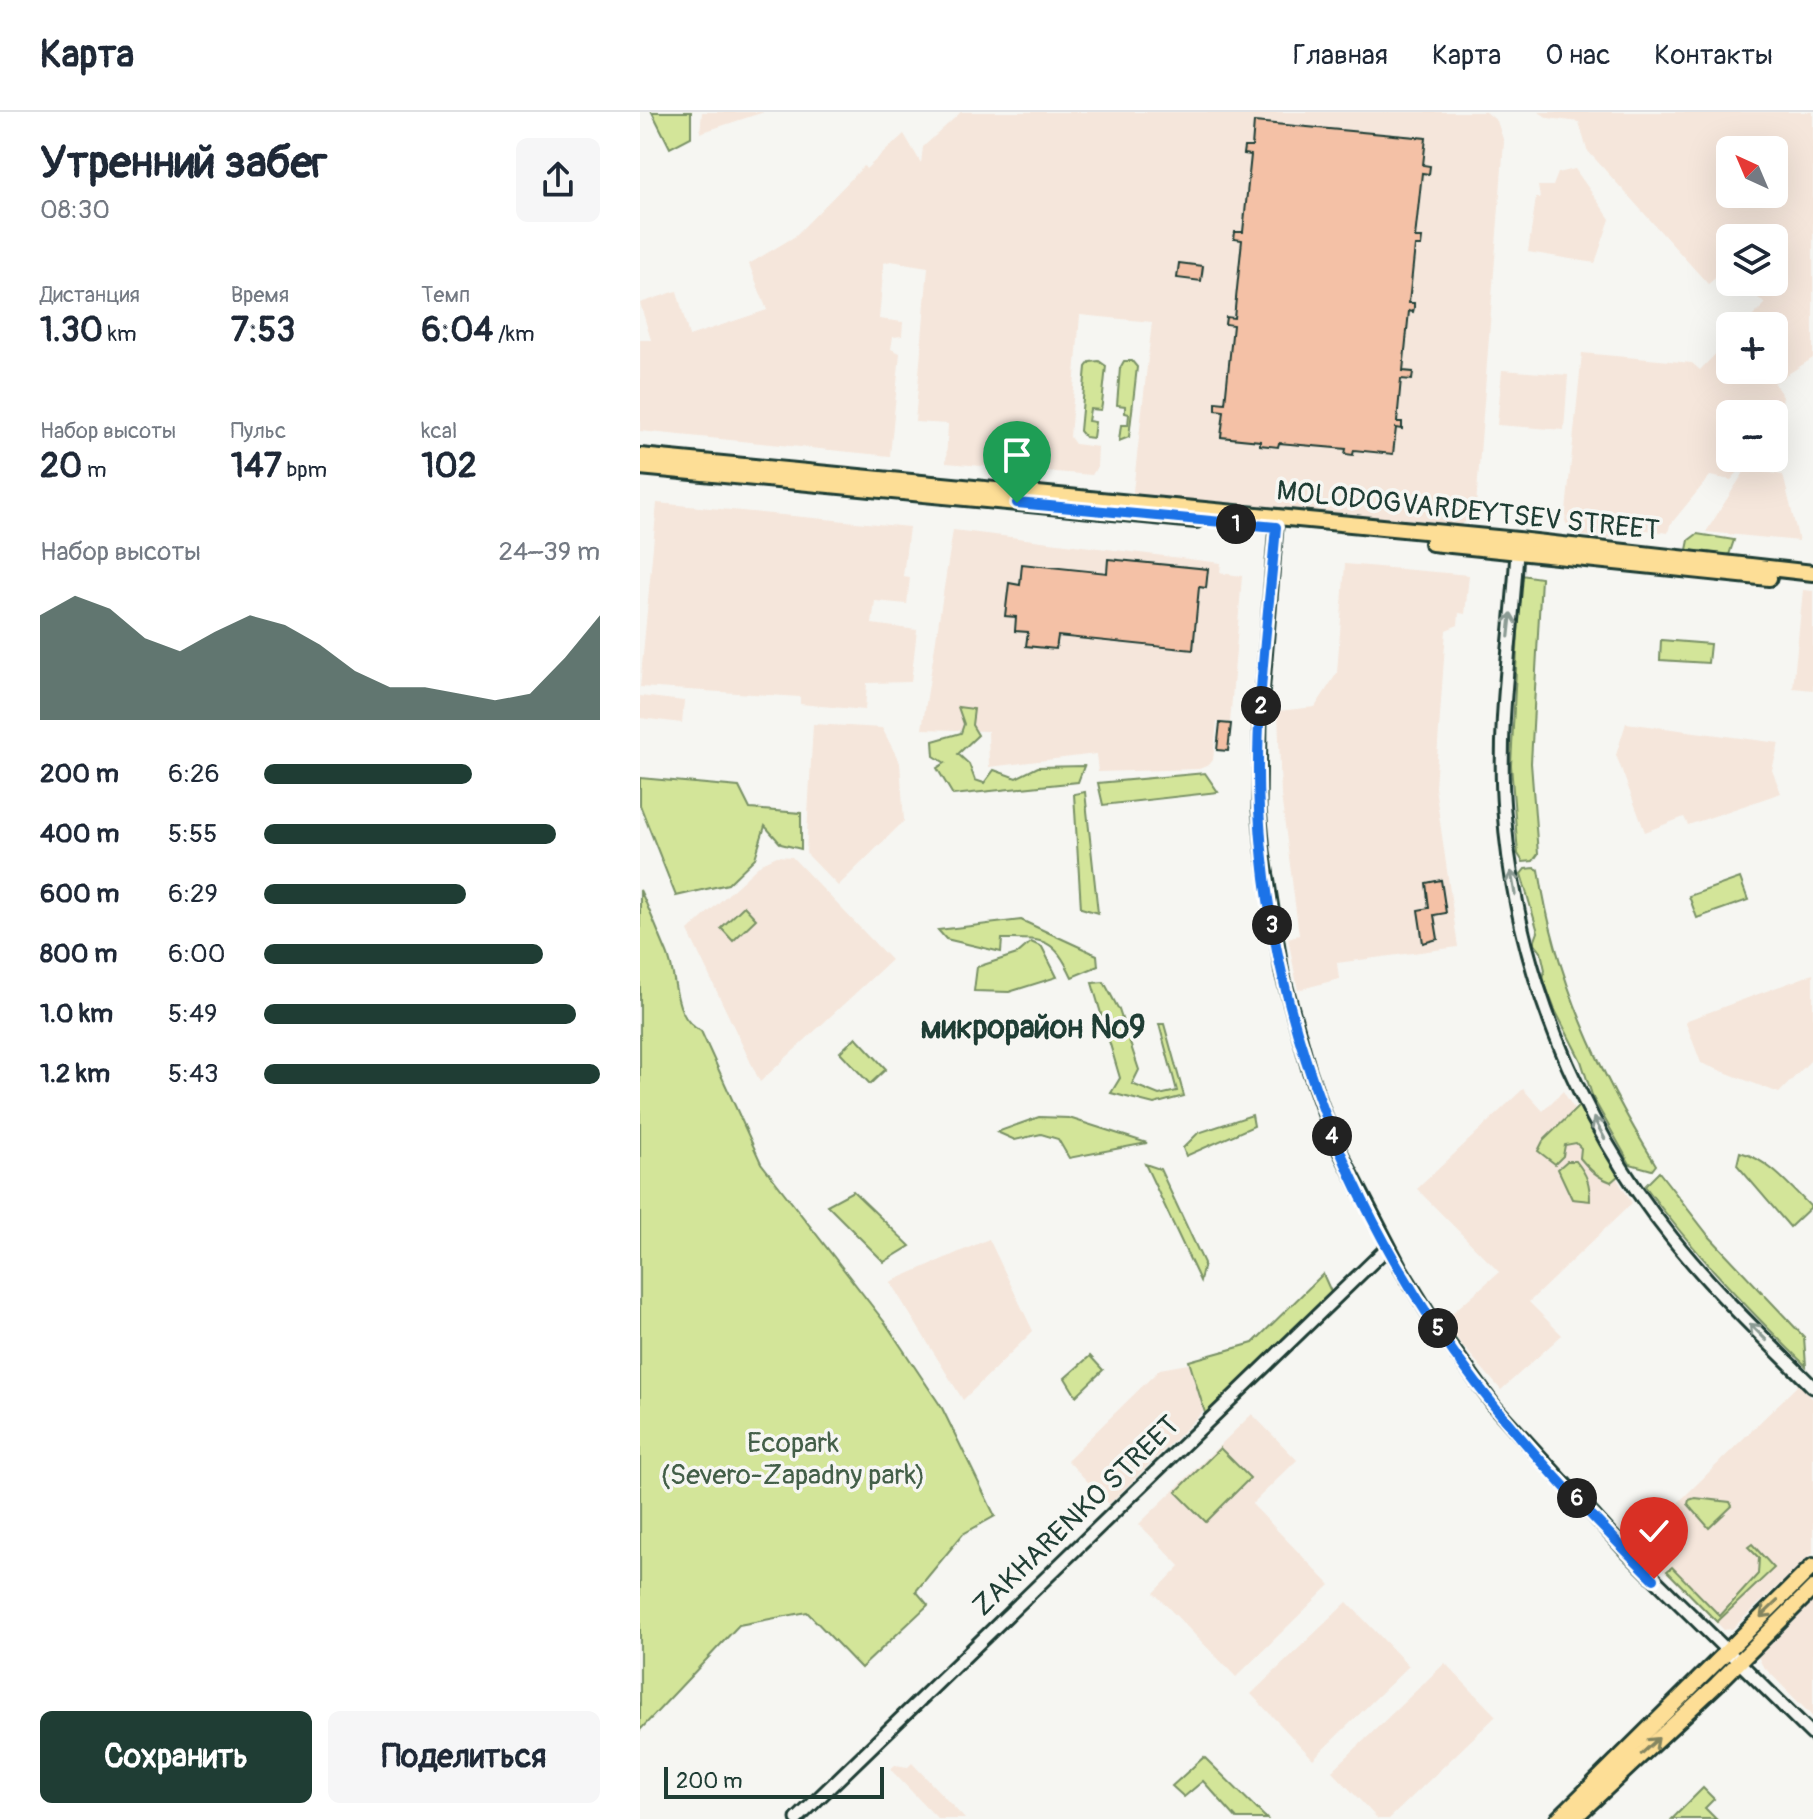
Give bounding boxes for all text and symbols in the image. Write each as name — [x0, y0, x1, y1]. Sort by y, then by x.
text: Карта — [40, 31, 134, 79]
text: Главная — [1293, 38, 1388, 73]
text: Карта — [1432, 38, 1501, 73]
text: О нас — [1545, 38, 1610, 73]
text: Контакты — [1654, 38, 1773, 73]
text: Утренний забег — [40, 136, 327, 191]
north arrow — [1716, 136, 1788, 208]
map controls — [1716, 136, 1788, 472]
button: share — [516, 138, 600, 222]
text: 08:30 — [40, 194, 110, 226]
button: layers — [1716, 224, 1788, 296]
text: Дистанция — [40, 281, 140, 309]
text: Время — [231, 281, 289, 309]
text: Темп — [421, 281, 470, 309]
text: 1.30 — [40, 309, 103, 352]
text: 7:53 — [231, 309, 295, 352]
text: 6:04 — [421, 309, 493, 352]
button: + — [1716, 312, 1788, 384]
text: km — [103, 320, 136, 348]
text: /km — [493, 320, 535, 348]
button: − — [1716, 400, 1788, 472]
text: Набор высоты — [40, 417, 176, 445]
text: Пульс — [231, 417, 286, 445]
text: kcal — [421, 417, 457, 445]
pin — [983, 421, 1051, 503]
icon: arrive — [995, 433, 1039, 477]
text: 20 — [40, 445, 82, 488]
text: 147 — [231, 445, 282, 488]
text: 102 — [421, 445, 477, 488]
text: m — [82, 456, 107, 484]
text: bpm — [282, 456, 327, 484]
street label: MOLODOGVARDEYTSEV STREET — [1275, 473, 1661, 549]
pin: 1 — [1216, 504, 1256, 544]
text: 1 — [1232, 510, 1240, 538]
text: Набор высоты — [40, 536, 201, 568]
text: 24–39 m — [498, 536, 600, 568]
one-way arrow — [1503, 612, 1518, 638]
pin: 2 — [1241, 686, 1281, 726]
text: 2 — [1255, 692, 1267, 720]
text: 200 m — [40, 758, 119, 790]
text: 6:26 — [168, 758, 220, 790]
text: 400 m — [40, 818, 119, 850]
text: 5:55 — [168, 818, 217, 850]
one-way arrow — [1505, 871, 1520, 897]
text: 600 m — [40, 878, 119, 910]
text: 6:29 — [168, 878, 218, 910]
pin: 3 — [1252, 905, 1292, 945]
text: 3 — [1266, 911, 1278, 939]
text: 800 m — [40, 938, 117, 970]
text: 6:00 — [168, 938, 226, 970]
text: 1.0 km — [40, 998, 113, 1030]
text: 5:49 — [168, 998, 218, 1030]
district label: микрорайон №9 — [921, 1008, 1145, 1048]
text: 1.2 km — [40, 1058, 110, 1090]
text: 5:43 — [168, 1058, 219, 1090]
pin: 4 — [1312, 1116, 1352, 1156]
one-way arrow — [1591, 1116, 1606, 1140]
text: 4 — [1326, 1122, 1338, 1150]
pin: 5 — [1418, 1308, 1458, 1348]
text: 5 — [1432, 1314, 1444, 1342]
one-way arrow — [1749, 1323, 1768, 1342]
street label: ZAKHARENKO STREET — [965, 1408, 1187, 1624]
park label: Ecopark (Severo-Zapadny park) — [661, 1426, 926, 1493]
pin: 6 — [1557, 1478, 1597, 1518]
text: 6 — [1571, 1484, 1583, 1512]
pin — [1620, 1497, 1688, 1579]
icon: check — [1632, 1509, 1676, 1553]
one-way arrow — [1759, 1599, 1779, 1618]
button: Сохранить — [40, 1711, 312, 1803]
button: Поделиться — [328, 1711, 600, 1803]
one-way arrow — [1639, 1738, 1659, 1756]
scale bar — [664, 1763, 884, 1799]
text: 200 m — [676, 1767, 743, 1795]

